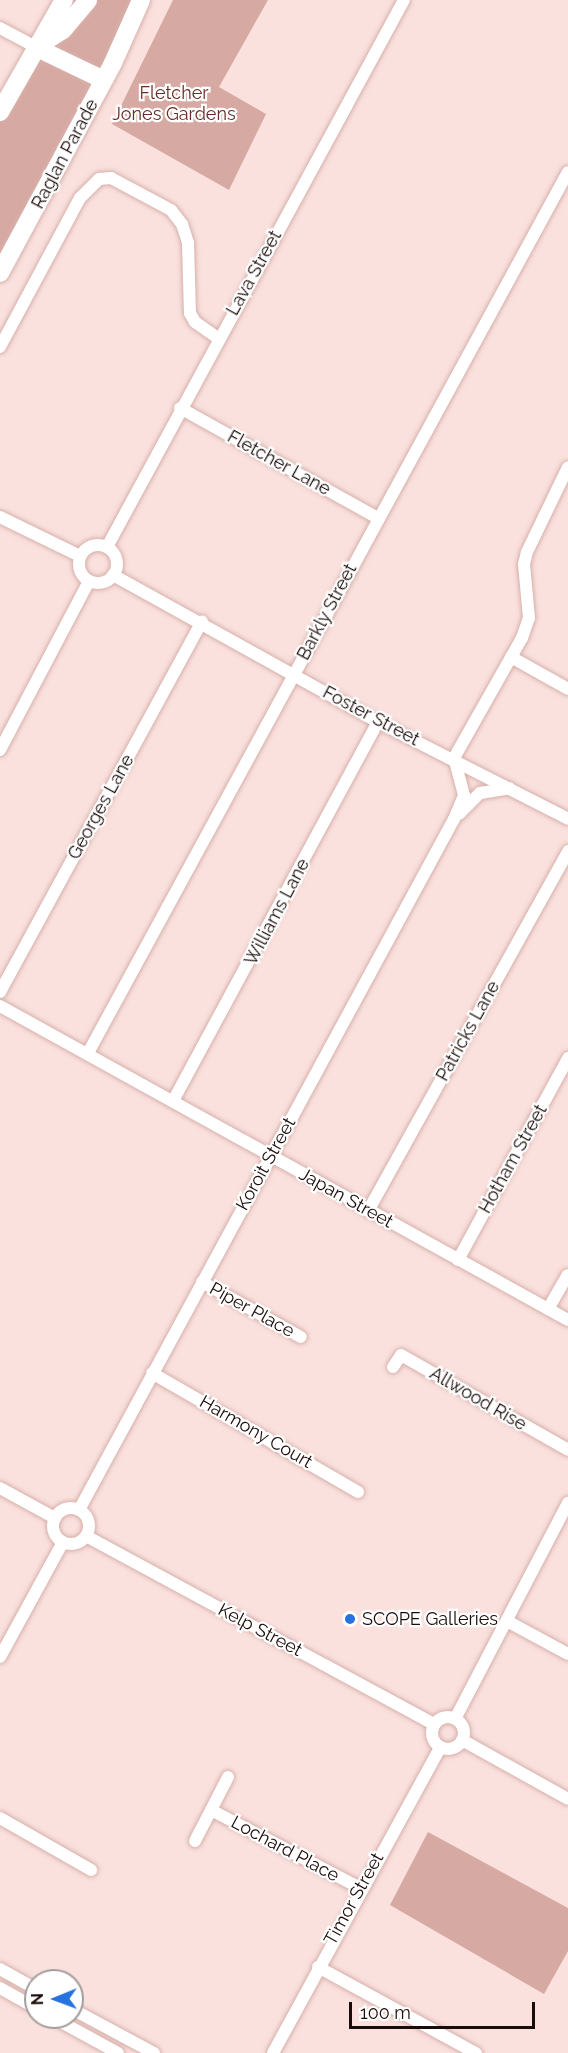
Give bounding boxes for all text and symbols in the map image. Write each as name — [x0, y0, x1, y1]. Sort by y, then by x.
park label: Fletcher Jones Gardens — [112, 83, 236, 125]
street label: Raglan Parade — [27, 95, 103, 213]
street label: Lava Street — [222, 227, 286, 319]
street label: Fletcher Lane — [223, 426, 335, 500]
street label: Barkly Street — [292, 560, 362, 664]
street label: Foster Street — [319, 681, 423, 751]
street label: Georges Lane — [63, 751, 139, 863]
street label: Williams Lane — [240, 855, 314, 969]
street label: Patricks Lane — [432, 977, 504, 1085]
street label: Hotham Street — [474, 1101, 552, 1217]
street label: Koroit Street — [232, 1114, 300, 1214]
street label: Japan Street — [295, 1163, 397, 1233]
street label: Piper Place — [206, 1278, 298, 1342]
street label: Allwood Rise — [426, 1363, 530, 1435]
street label: Harmony Court — [195, 1391, 317, 1473]
street label: Kelp Street — [214, 1599, 306, 1661]
place label: SCOPE Galleries — [362, 1608, 498, 1630]
marker: SCOPE Galleries — [343, 1612, 357, 1626]
street label: Lochard Place — [227, 1811, 343, 1887]
street label: Timor Street — [320, 1849, 388, 1949]
north arrow — [24, 1969, 84, 2029]
scale bar — [352, 1990, 538, 2028]
text: N — [28, 1993, 47, 2006]
text: 100 m — [360, 2002, 411, 2023]

